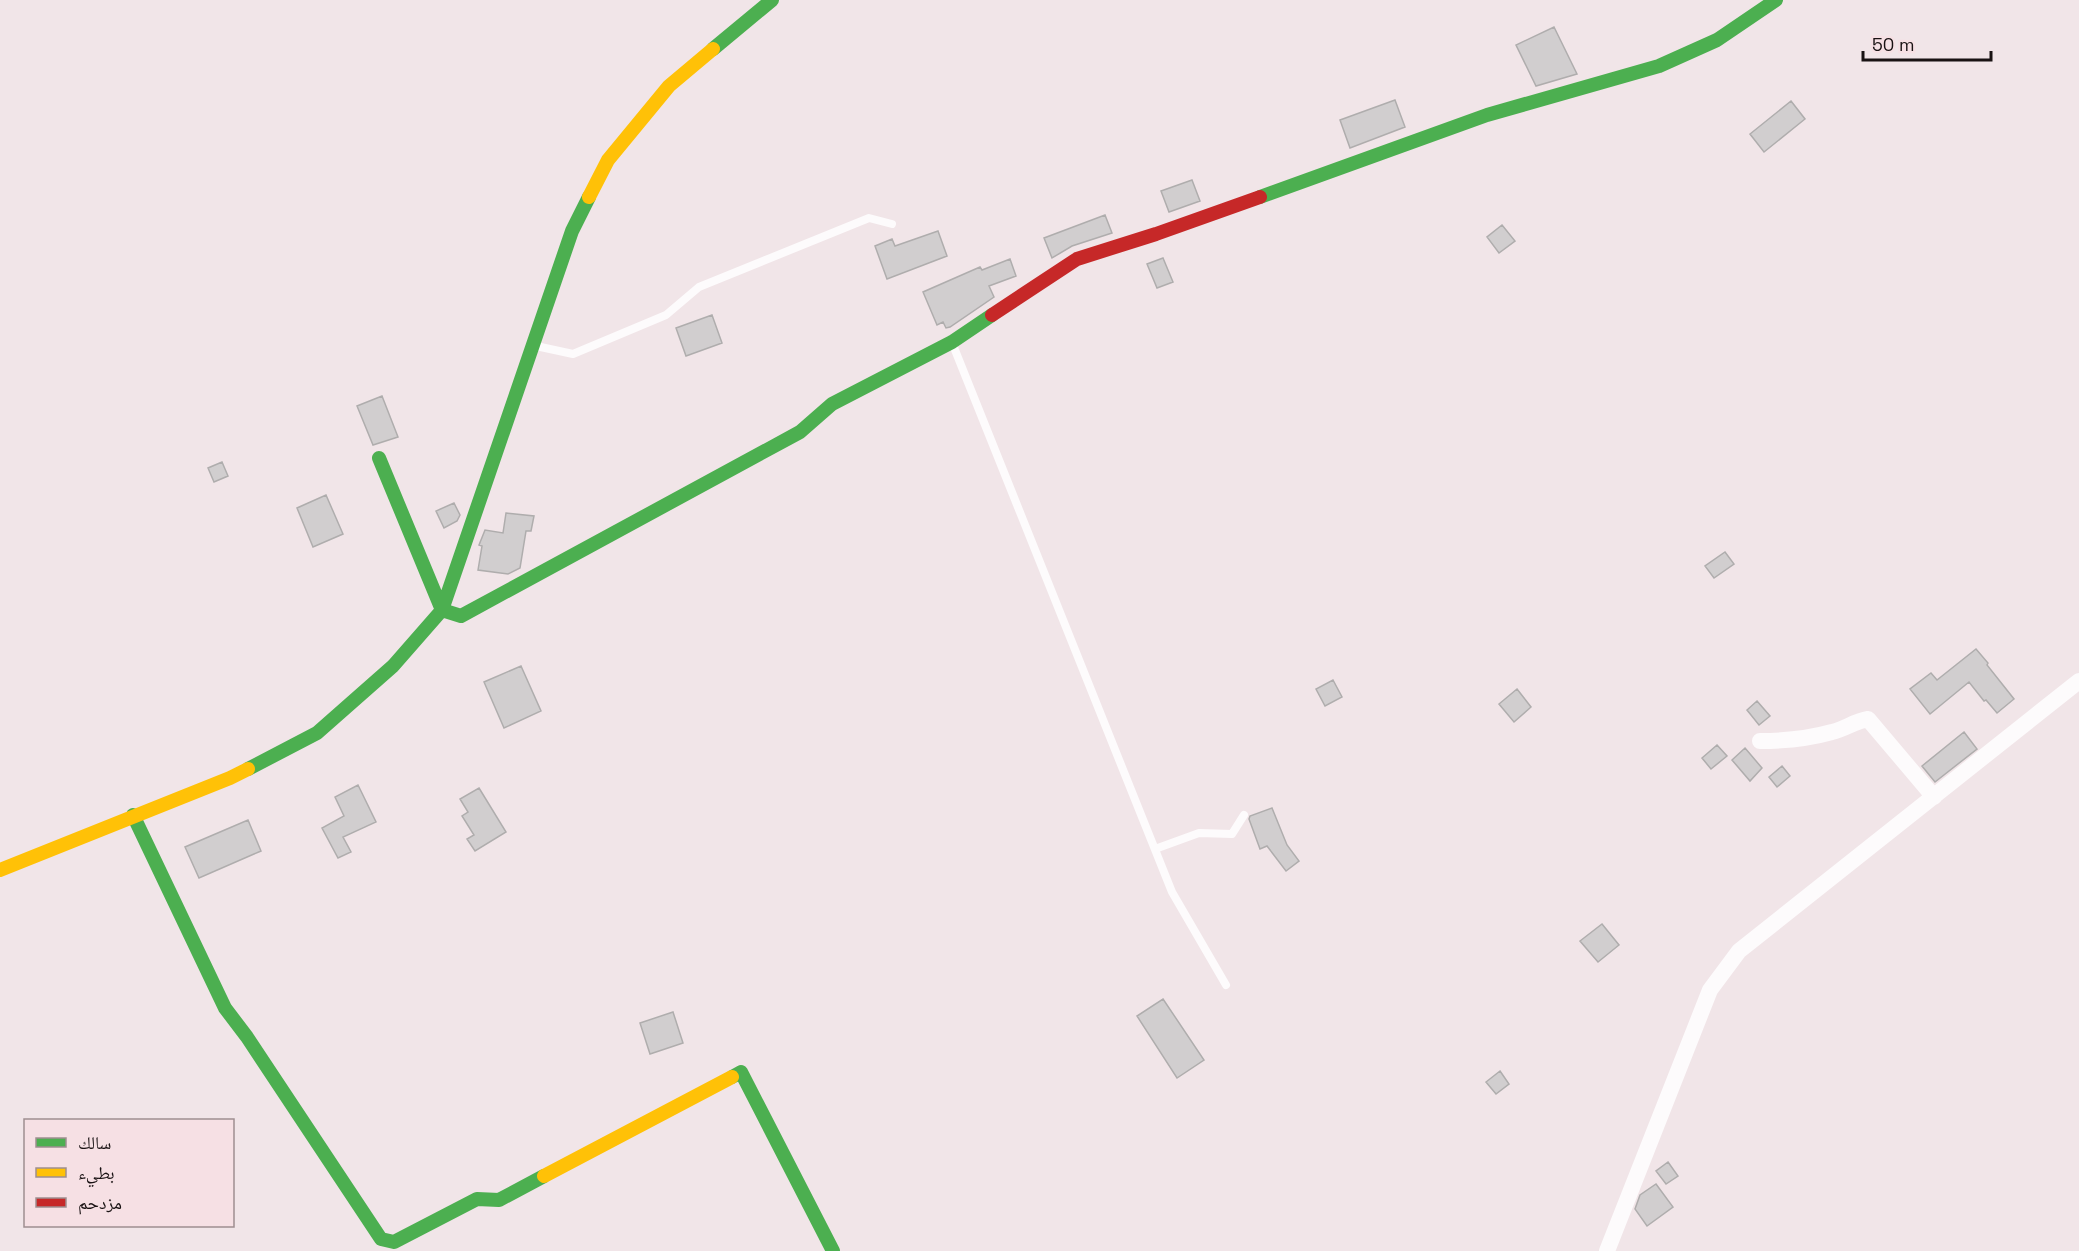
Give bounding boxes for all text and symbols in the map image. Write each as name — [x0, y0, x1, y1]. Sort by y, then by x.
scale bar — [1863, 24, 1990, 62]
text: 50 m — [1872, 33, 1914, 56]
legend — [24, 1119, 234, 1227]
text: سالك — [78, 1131, 111, 1154]
text: بطيء — [78, 1161, 115, 1188]
text: مزدحم — [78, 1191, 122, 1215]

